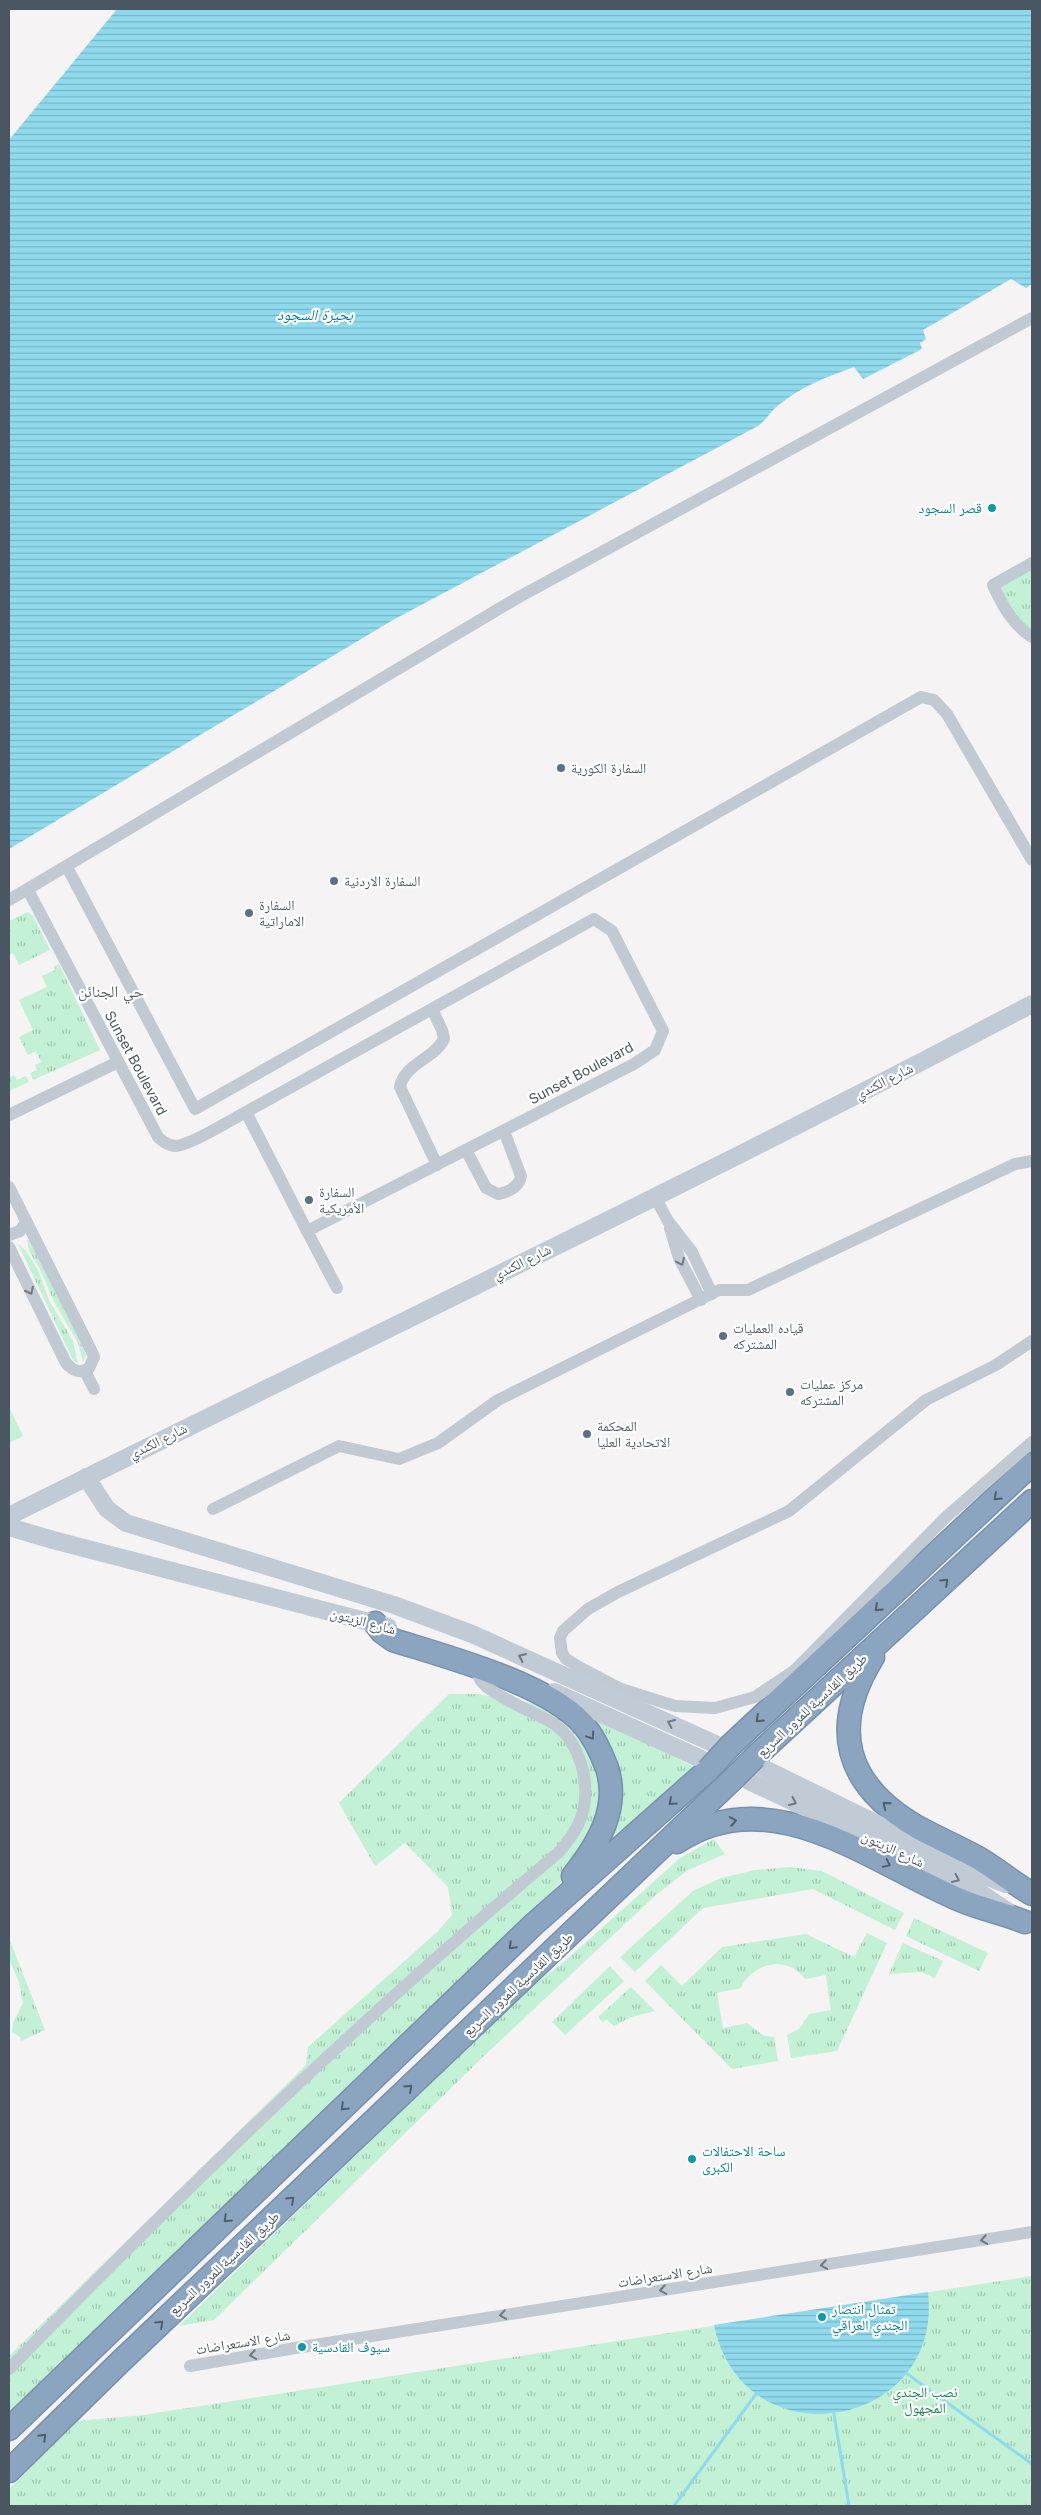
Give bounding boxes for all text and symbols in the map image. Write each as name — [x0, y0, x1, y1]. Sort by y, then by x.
water label: بحيرة السجود — [277, 305, 354, 324]
place label: قصر السجود — [918, 499, 982, 517]
marker: قصر السجود — [986, 502, 998, 514]
place label: السفارة الكورية — [571, 759, 646, 777]
marker: السفارة الكورية — [555, 762, 567, 774]
place label: السفارة الاردنية — [344, 872, 421, 890]
marker: السفارة الاردنية — [328, 875, 340, 887]
place label: السفارة الاماراتية — [259, 896, 304, 930]
marker: السفارة الاماراتية — [243, 907, 255, 919]
district label: حي الجنائن — [78, 981, 144, 1004]
street label: Sunset Boulevard — [102, 1008, 171, 1118]
street label: Sunset Boulevard — [526, 1038, 636, 1107]
street label: شارع الكندي — [852, 1059, 917, 1106]
place label: السفارة الأمريكية — [319, 1183, 364, 1217]
marker: السفارة الأمريكية — [303, 1194, 315, 1206]
street label: شارع الكندي — [490, 1240, 555, 1286]
one-way arrow — [675, 1257, 686, 1266]
one-way arrow — [24, 1286, 35, 1295]
place label: قياده العمليات المشتركه — [733, 1319, 804, 1353]
marker: قياده العمليات المشتركه — [717, 1330, 729, 1342]
place label: مركز عمليات المشتركه — [800, 1375, 863, 1409]
marker: مركز عمليات المشتركه — [784, 1386, 796, 1398]
place label: المحكمة الاتحادية العليا — [597, 1417, 670, 1450]
street label: شارع الكندي — [126, 1419, 191, 1465]
marker: المحكمة الاتحادية العليا — [581, 1428, 593, 1440]
one-way arrow — [993, 1491, 1002, 1500]
one-way arrow — [940, 1579, 949, 1588]
one-way arrow — [874, 1602, 883, 1611]
street label: شارع الزيتون — [328, 1604, 398, 1639]
street label: طريق القادسية للمرور السريع — [753, 1649, 872, 1762]
one-way arrow — [518, 1653, 527, 1663]
one-way arrow — [756, 1713, 765, 1722]
one-way arrow — [667, 1719, 676, 1730]
one-way arrow — [585, 1730, 594, 1739]
one-way arrow — [668, 1796, 677, 1805]
one-way arrow — [788, 1796, 797, 1806]
one-way arrow — [883, 1801, 892, 1810]
one-way arrow — [729, 1817, 738, 1827]
street label: شارع الزيتون — [858, 1827, 927, 1872]
one-way arrow — [882, 1858, 891, 1868]
one-way arrow — [951, 1873, 960, 1883]
street label: طريق القادسية للمرور السريع — [459, 1928, 578, 2041]
one-way arrow — [509, 1940, 518, 1949]
one-way arrow — [403, 2085, 412, 2094]
one-way arrow — [341, 2101, 350, 2110]
place label: ساحة الاحتفالات الكبرى — [702, 2142, 785, 2176]
marker: ساحة الاحتفالات الكبرى — [686, 2153, 698, 2165]
one-way arrow — [285, 2197, 294, 2206]
street label: طريق القادسية للمرور السريع — [165, 2207, 284, 2320]
one-way arrow — [223, 2213, 232, 2222]
one-way arrow — [980, 2234, 988, 2244]
street label: شارع الاستعراضات — [616, 2259, 714, 2292]
one-way arrow — [819, 2259, 827, 2270]
one-way arrow — [659, 2285, 667, 2295]
place label: تمثال انتصار الجندي العراقي — [831, 2300, 908, 2337]
one-way arrow — [498, 2310, 507, 2320]
marker: تمثال انتصار الجندي العراقي — [816, 2311, 828, 2323]
one-way arrow — [154, 2321, 163, 2330]
street label: شارع الاستعراضات — [194, 2326, 292, 2359]
place label: سيوف القادسية — [312, 2338, 390, 2356]
marker: سيوف القادسية — [296, 2341, 308, 2353]
one-way arrow — [249, 2350, 257, 2360]
park label: نصب الجندي المجهول — [892, 2383, 958, 2417]
one-way arrow — [38, 2434, 47, 2443]

